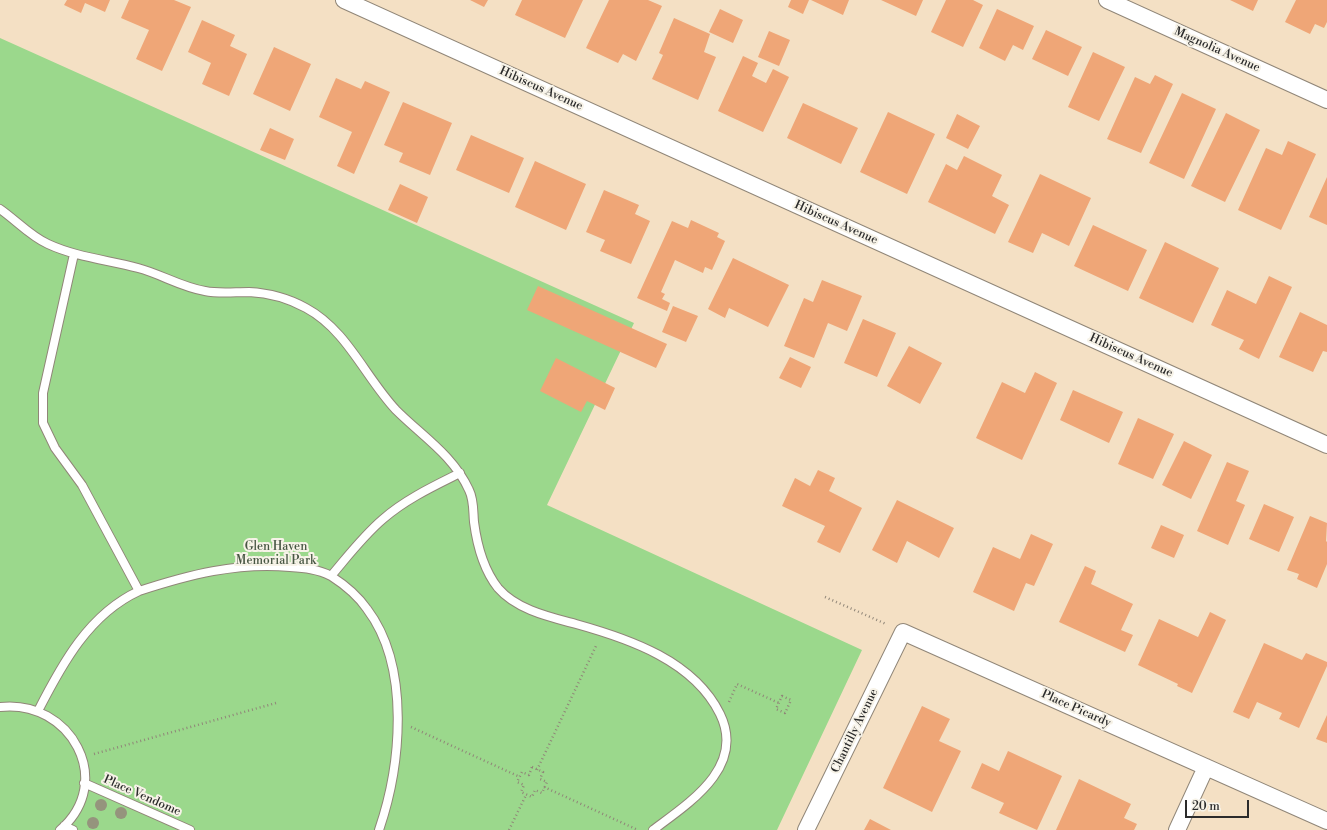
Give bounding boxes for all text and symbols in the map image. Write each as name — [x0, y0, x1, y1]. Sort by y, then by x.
street label: Magnolia Avenue — [1172, 25, 1262, 75]
street label: Hibiscus Avenue — [497, 64, 585, 114]
street label: Hibiscus Avenue — [792, 198, 880, 248]
street label: Hibiscus Avenue — [1087, 331, 1175, 381]
park label: Glen Haven Memorial Park — [236, 540, 316, 568]
street label: Chantilly Avenue — [828, 687, 882, 775]
street label: Place Picardy — [1039, 687, 1113, 731]
street label: Place Vendome — [101, 772, 183, 820]
scale bar — [1187, 792, 1251, 818]
text: 20 m — [1192, 799, 1220, 814]

